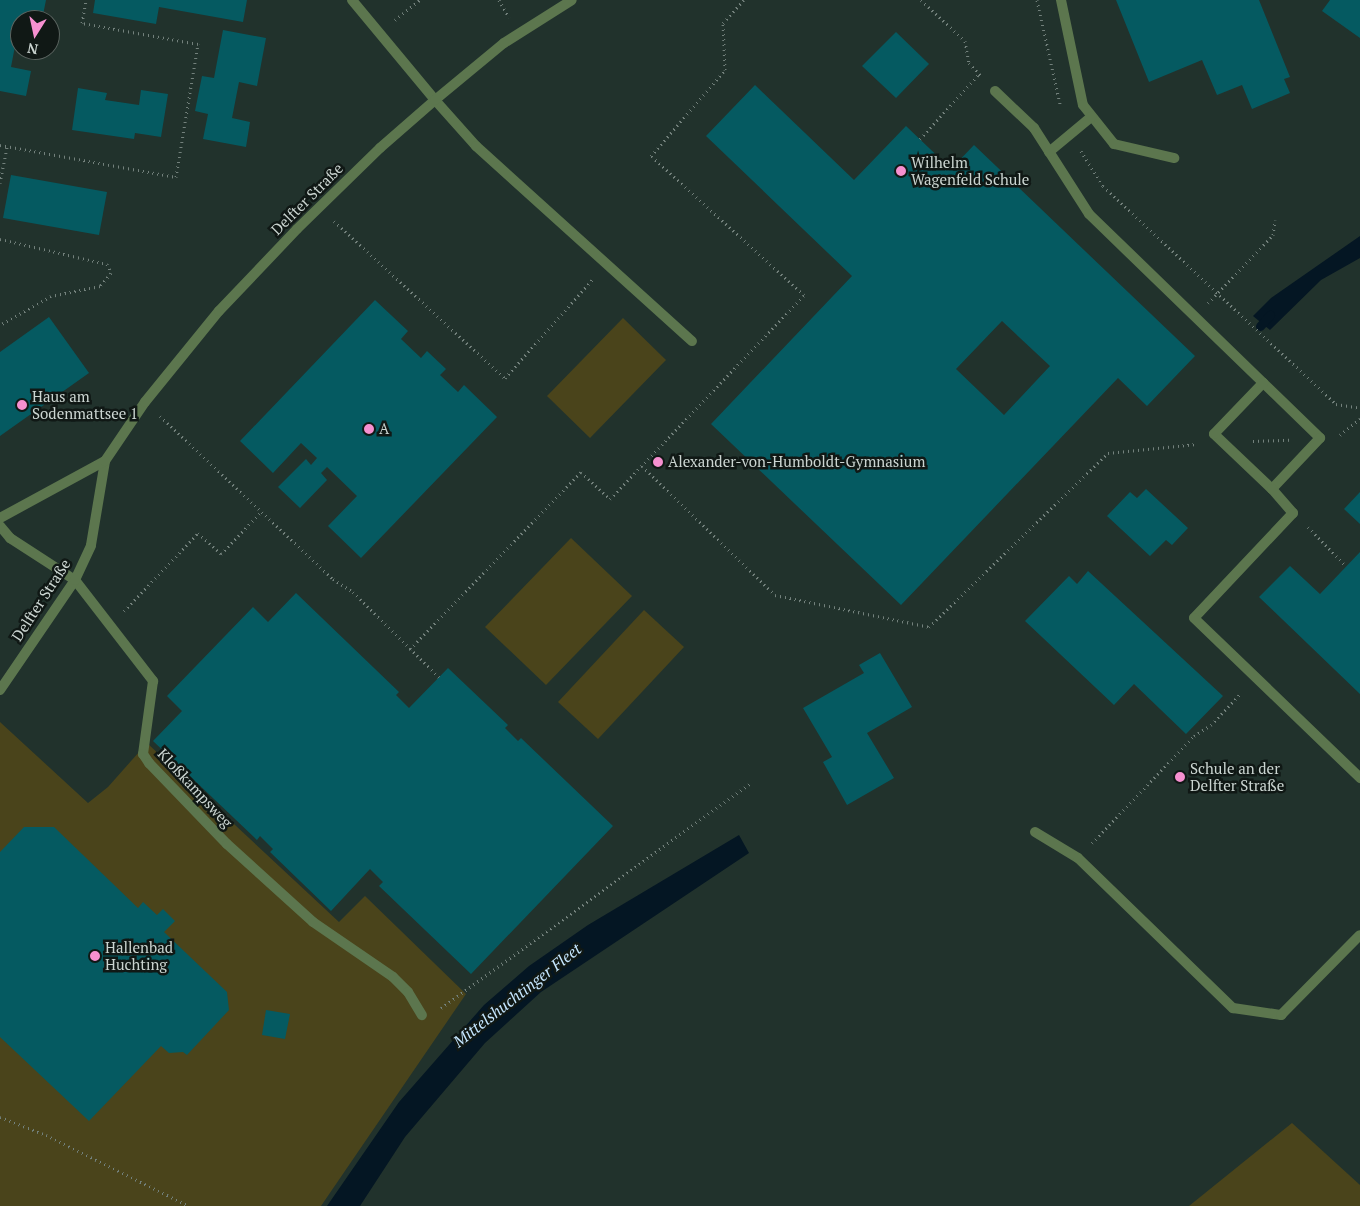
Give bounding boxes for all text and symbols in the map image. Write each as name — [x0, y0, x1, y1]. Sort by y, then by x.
north arrow — [10, 10, 60, 60]
text: N — [26, 39, 39, 60]
place label: Wilhelm Wagenfeld Schule — [911, 153, 1029, 188]
street label: Delfter Straße — [267, 159, 347, 239]
marker: Wilhelm Wagenfeld Schule — [895, 165, 907, 177]
place label: Haus am Sodenmattsee 1 — [32, 387, 138, 422]
marker: Haus am Sodenmattsee 1 — [16, 399, 28, 411]
place label: A — [379, 420, 389, 438]
marker: A — [363, 423, 375, 435]
place label: Alexander-von-Humboldt-Gymnasium — [668, 453, 925, 471]
marker: Alexander-von-Humboldt-Gymnasium — [652, 456, 664, 468]
street label: Delfter Straße — [8, 556, 74, 644]
street label: Kloßkampsweg — [154, 745, 236, 831]
place label: Schule an der Delfter Straße — [1190, 759, 1284, 794]
marker: Schule an der Delfter Straße — [1174, 771, 1186, 783]
place label: Hallenbad Huchting — [105, 938, 173, 973]
water label: Mittelshuchtinger Fleet — [449, 939, 585, 1051]
marker: Hallenbad Huchting — [89, 950, 101, 962]

